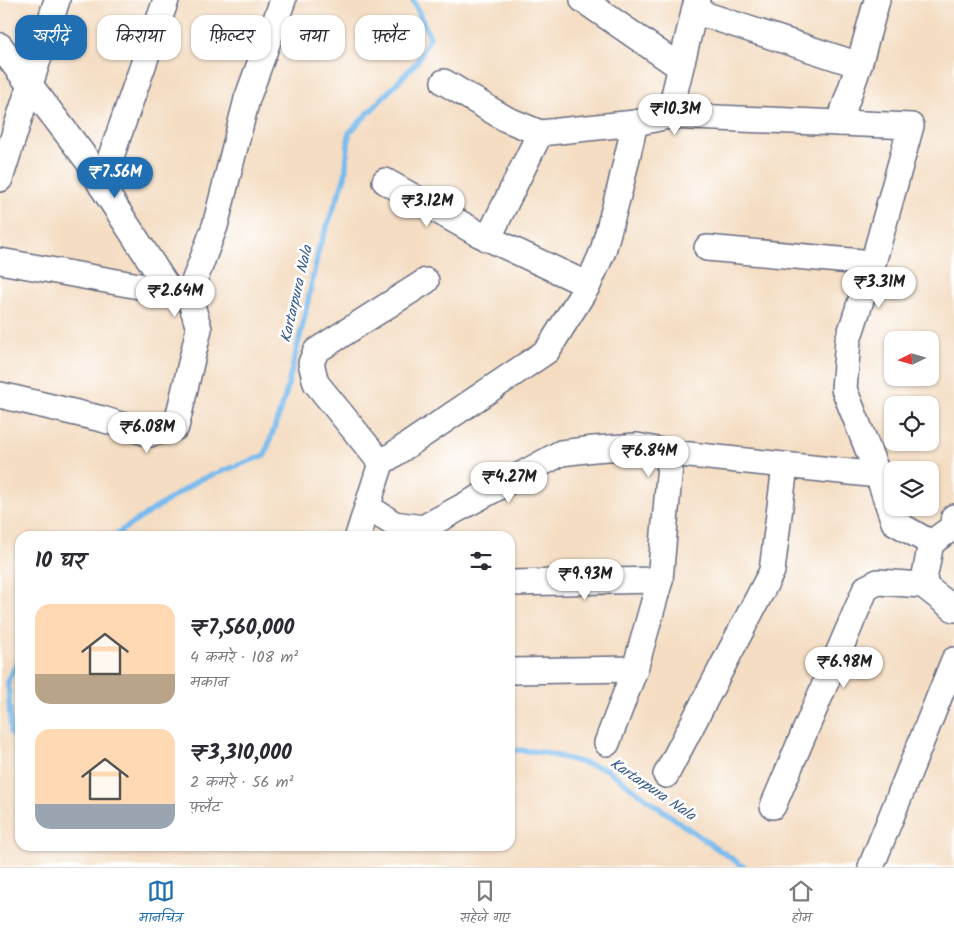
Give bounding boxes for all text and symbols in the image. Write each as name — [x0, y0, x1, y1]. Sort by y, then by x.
chip: खरीदें — [15, 15, 87, 60]
chip: किराया — [97, 15, 181, 60]
chip: फ़िल्टर — [191, 15, 271, 60]
chip: नया — [281, 15, 345, 60]
chip: फ़्लैट — [355, 15, 425, 60]
pin: ₹10.3M — [634, 94, 716, 136]
text: ₹10.3M — [649, 97, 701, 122]
pin: ₹7.56M — [74, 156, 156, 199]
text: ₹7.56M — [88, 160, 142, 185]
pin: ₹3.12M — [386, 186, 468, 228]
text: ₹3.12M — [401, 189, 453, 214]
water label: Kartarpura Nala — [274, 242, 320, 345]
pin: ₹3.31M — [838, 266, 920, 309]
text: ₹3.31M — [853, 270, 905, 295]
pin: ₹2.64M — [134, 276, 216, 318]
text: ₹2.64M — [147, 279, 203, 304]
north arrow — [884, 331, 939, 386]
map controls — [884, 331, 939, 516]
button: locate — [884, 396, 939, 451]
pin: ₹6.08M — [106, 412, 188, 454]
text: ₹6.08M — [119, 415, 175, 440]
pin: ₹6.84M — [608, 436, 690, 478]
text: ₹6.84M — [621, 439, 677, 464]
button: layers — [884, 461, 939, 516]
pin: ₹4.27M — [468, 462, 550, 504]
text: ₹4.27M — [481, 465, 537, 490]
text: 10 घर — [35, 545, 85, 578]
icon: filters — [467, 547, 495, 575]
pin: ₹9.93M — [544, 558, 626, 601]
text: ₹9.93M — [558, 562, 612, 587]
text: ₹7,560,000 — [190, 612, 294, 645]
icon: home — [75, 624, 135, 684]
text: 4 कमरे · 108 m² — [190, 645, 298, 670]
pin: ₹6.98M — [803, 646, 885, 689]
text: ₹6.98M — [816, 650, 872, 675]
text: मकान — [190, 670, 227, 695]
text: ₹3,310,000 — [190, 737, 292, 770]
icon: home — [75, 749, 135, 809]
water label: Kartarpura Nala — [605, 752, 701, 828]
text: 2 कमरे · 56 m² — [190, 770, 294, 795]
text: फ़्लैट — [190, 795, 221, 820]
tab: मानचित्र — [139, 877, 182, 929]
tab: सहेजे गए — [460, 877, 510, 929]
tab: होम — [787, 877, 815, 929]

